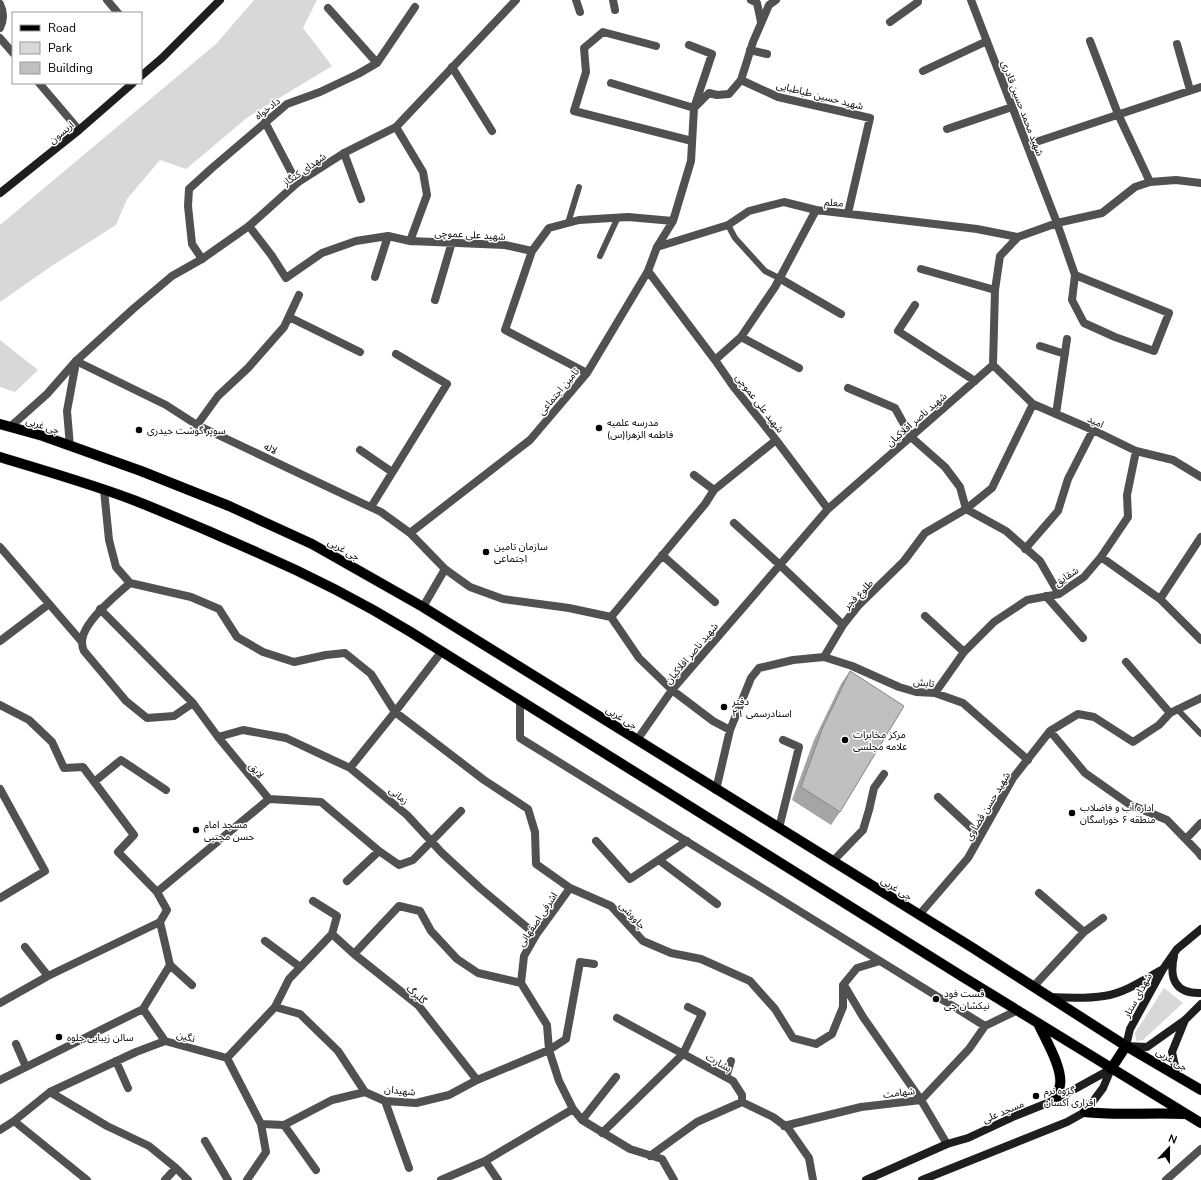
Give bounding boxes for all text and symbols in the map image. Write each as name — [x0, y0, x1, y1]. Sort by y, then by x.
legend — [12, 12, 142, 84]
text: Road — [48, 20, 76, 36]
text: Park — [48, 40, 73, 56]
street label: شهید محمد حسین قادری — [997, 59, 1047, 158]
text: Building — [48, 60, 93, 76]
street label: شهید حسین طباطبایی — [775, 78, 865, 114]
street label: دادخواه — [252, 94, 284, 123]
street label: اریسون — [46, 118, 77, 147]
street label: شهدای کنگاز — [279, 150, 329, 190]
street label: معلم — [824, 195, 844, 211]
street label: شهید علی عموچی — [434, 226, 506, 244]
street label: تامین اجتماعی — [535, 365, 583, 418]
street label: شهید علی عموچی — [732, 371, 787, 436]
street label: شهید ناصر افلاکیان — [883, 389, 950, 450]
street label: امید — [1085, 412, 1106, 432]
street label: جی غربی — [24, 414, 61, 438]
place label: مدرسه علمیه فاطمه الزهرا(س) — [607, 416, 674, 442]
marker: مدرسه علمیه فاطمه الزهرا(س) — [594, 423, 604, 433]
place label: سوپر گوشت حیدری — [147, 424, 226, 438]
marker: سوپر گوشت حیدری — [134, 425, 144, 435]
street label: لاله — [262, 440, 280, 458]
street label: جی غربی — [325, 535, 362, 564]
place label: سازمان تامین اجتماعی — [494, 540, 548, 566]
marker: سازمان تامین اجتماعی — [481, 547, 491, 557]
street label: شقایق — [1052, 564, 1082, 590]
street label: طلوع فجر — [840, 577, 877, 613]
street label: شهید ناصر افلاکیان — [662, 620, 722, 687]
street label: تابش — [912, 675, 935, 691]
place label: دفتر اسنادرسمی ۲۱ — [731, 695, 792, 721]
marker: دفتر اسنادرسمی ۲۱ — [719, 702, 729, 712]
street label: جی غربی — [603, 703, 640, 733]
place label: مرکز مخابرات علامه مجلسی — [853, 728, 907, 754]
marker: مرکز مخابرات علامه مجلسی — [840, 735, 850, 745]
street label: لایق — [245, 760, 267, 782]
street label: شهید حسن قضاوی — [962, 769, 1014, 843]
street label: زمانی — [386, 784, 411, 808]
place label: اداره آب و فاضلاب منطقه ۶ خوراسگان — [1080, 801, 1156, 827]
marker: اداره آب و فاضلاب منطقه ۶ خوراسگان — [1067, 808, 1077, 818]
place label: مسجد امام حسن مجتبی — [204, 818, 255, 844]
marker: مسجد امام حسن مجتبی — [191, 825, 201, 835]
street label: جی غربی — [878, 874, 915, 904]
street label: اشرفی اصفهانی — [515, 890, 561, 949]
street label: چاووشی — [616, 899, 649, 933]
street label: شهدای ستار — [1119, 971, 1156, 1021]
street label: گلبرگ — [403, 982, 430, 1008]
place label: فست فود نیکشان جی — [944, 987, 990, 1013]
marker: فست فود نیکشان جی — [931, 994, 941, 1004]
street label: نگین — [175, 1028, 197, 1046]
place label: سالن زیبایی جلوه — [67, 1031, 134, 1045]
marker: سالن زیبایی جلوه — [54, 1032, 64, 1042]
street label: جی غربی — [1153, 1045, 1190, 1075]
street label: بشارت — [703, 1050, 734, 1076]
street label: شهیدان — [384, 1082, 416, 1100]
street label: شهامت — [882, 1084, 916, 1102]
place label: گروه نرم افزاری آکسان — [1044, 1084, 1096, 1110]
marker: گروه نرم افزاری آکسان — [1031, 1091, 1041, 1101]
street label: مسجد علی — [981, 1097, 1026, 1127]
north arrow — [1149, 1128, 1189, 1168]
text: N — [1166, 1131, 1179, 1148]

